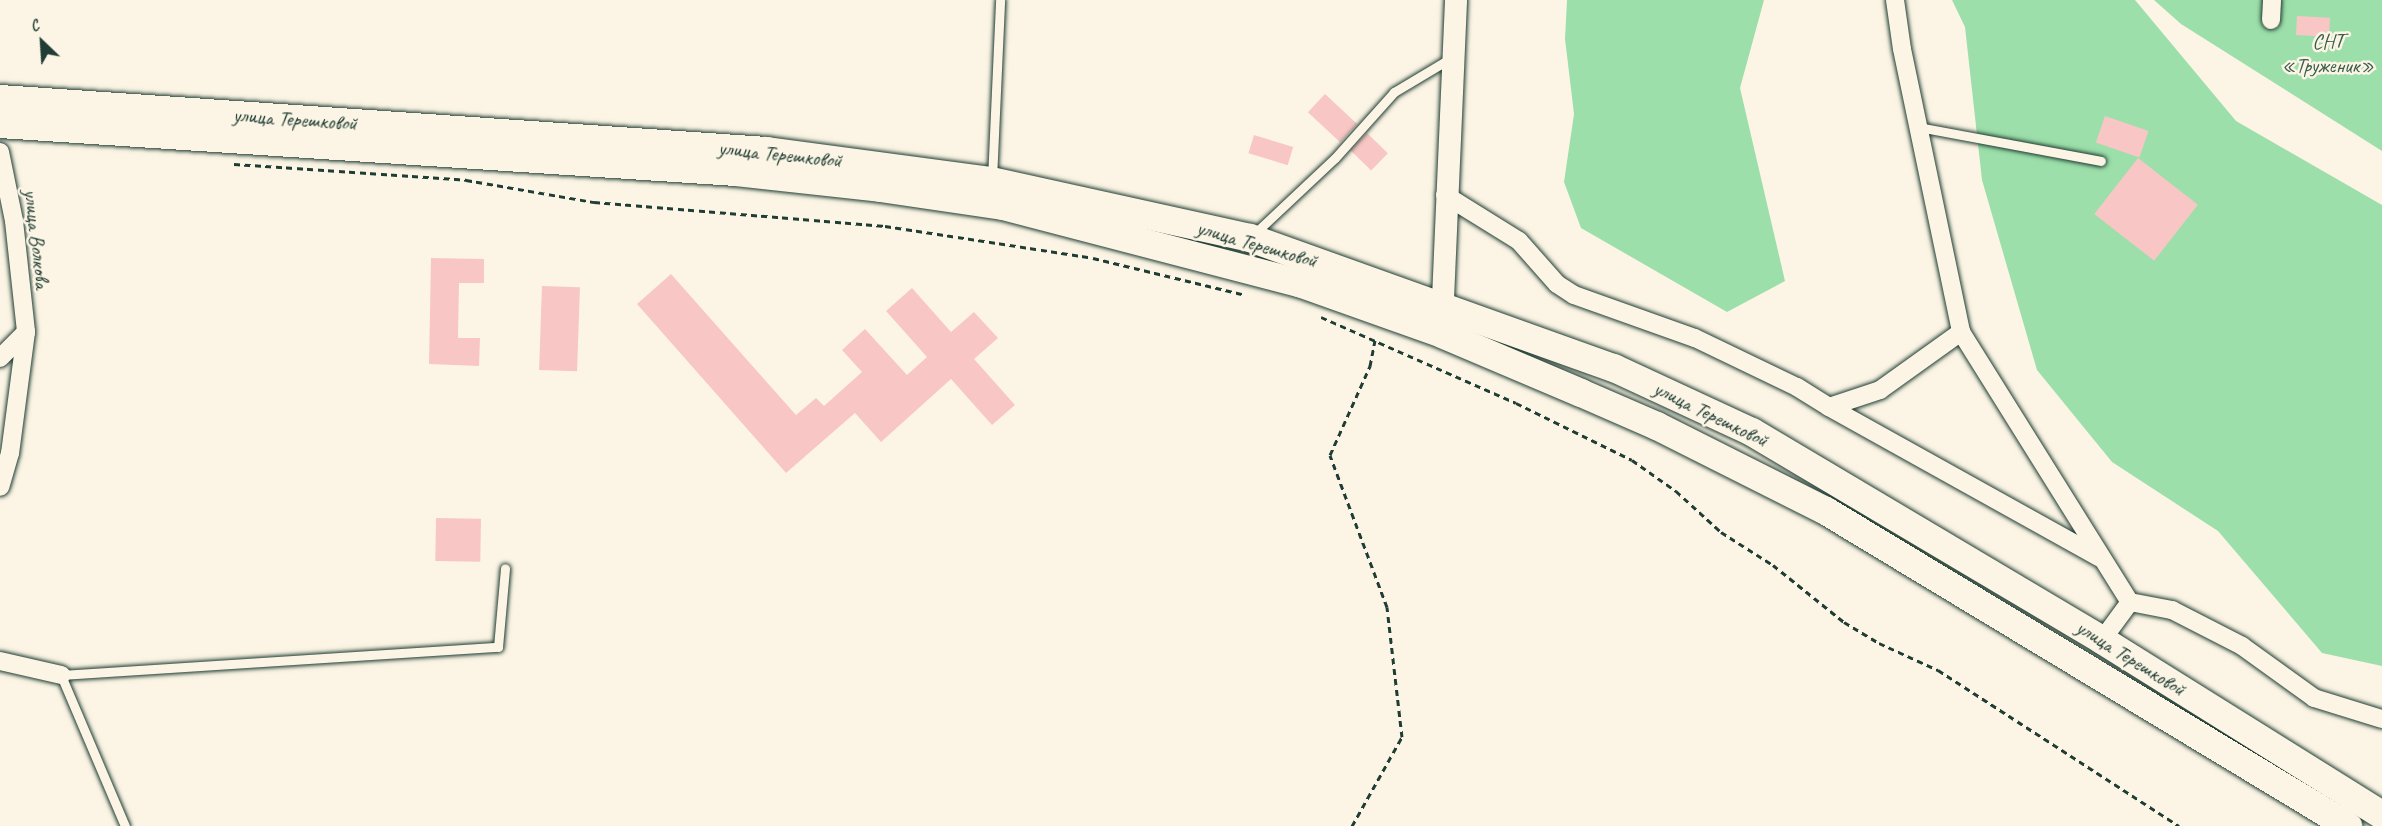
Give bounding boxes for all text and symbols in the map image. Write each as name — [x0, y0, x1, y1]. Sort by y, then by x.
north arrow — [12, 12, 72, 72]
text: С — [27, 15, 42, 36]
park label: СНТ «Труженик» — [2282, 28, 2374, 78]
street label: улица Терешковой — [233, 102, 357, 136]
street label: улица Терешковой — [718, 135, 842, 173]
street label: улица Волкова — [18, 187, 56, 291]
street label: улица Терешковой — [1195, 215, 1319, 273]
street label: улица Терешковой — [1650, 376, 1772, 452]
street label: улица Терешковой — [2072, 615, 2190, 701]

